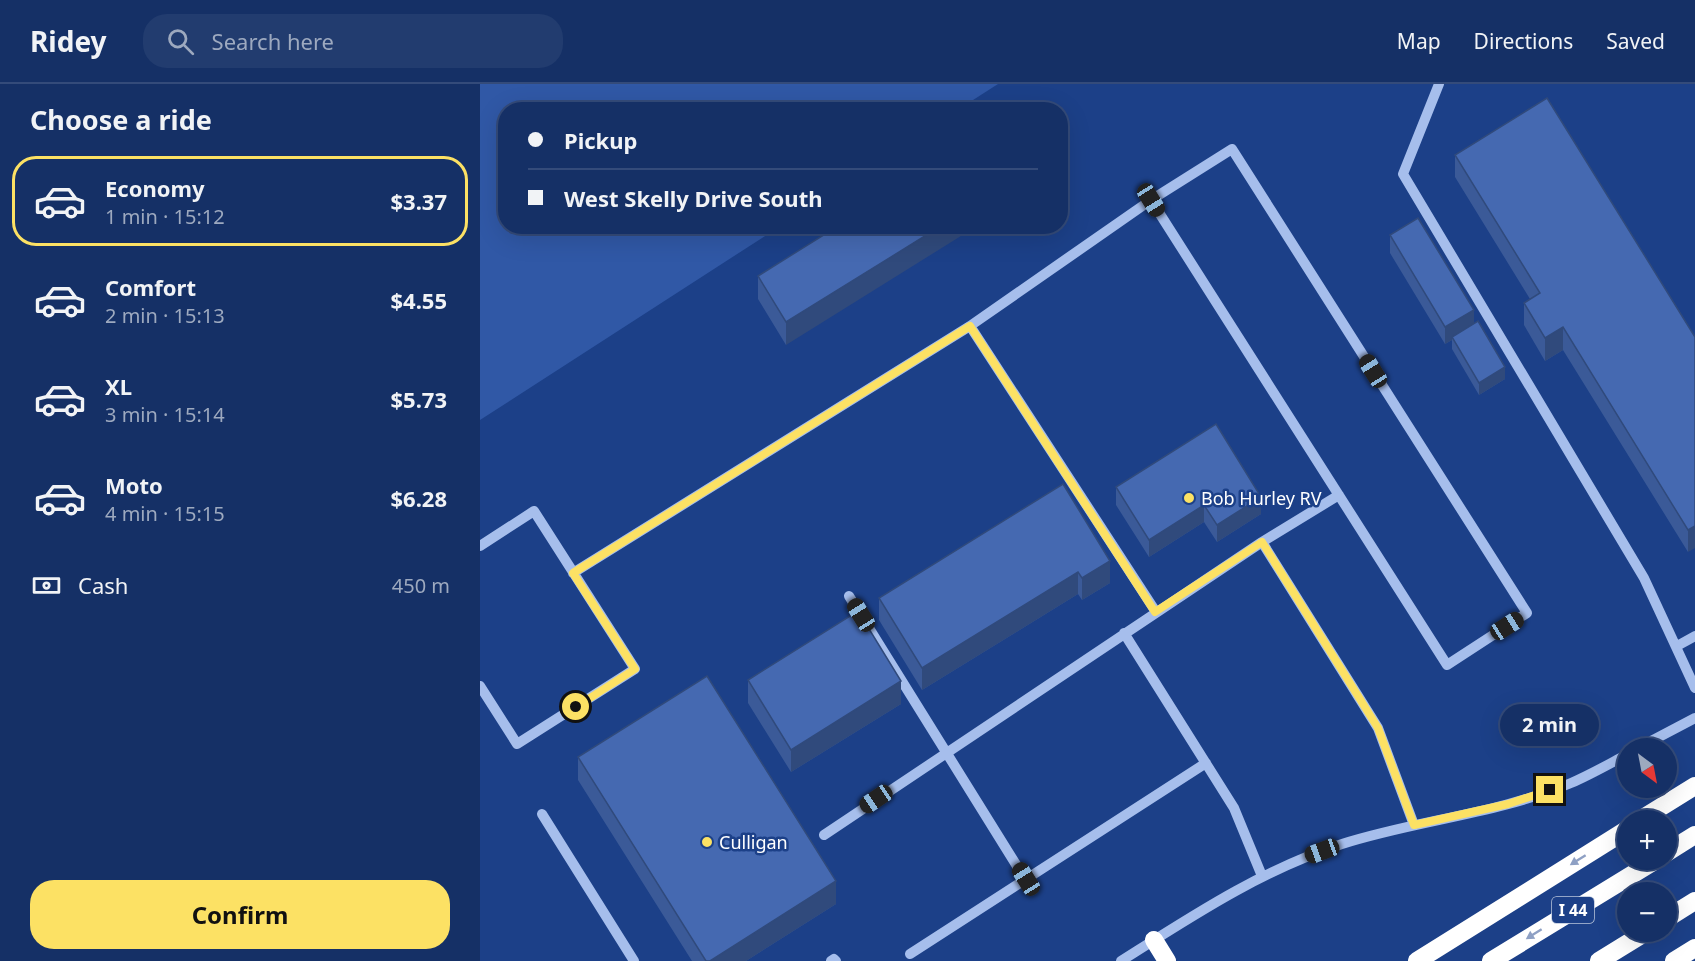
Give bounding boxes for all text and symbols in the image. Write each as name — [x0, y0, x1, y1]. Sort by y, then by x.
search box — [143, 14, 563, 68]
text: Ridey — [30, 22, 107, 60]
icon: search — [164, 25, 197, 58]
text: Search here — [212, 26, 334, 56]
text: Map — [1397, 27, 1441, 55]
text: Directions — [1474, 27, 1573, 55]
text: Saved — [1606, 27, 1665, 55]
text: Choose a ride — [30, 101, 212, 138]
text: Pickup — [564, 125, 637, 155]
text: Economy — [105, 173, 204, 203]
icon: car — [33, 174, 87, 228]
car — [1134, 180, 1168, 220]
text: West Skelly Drive South — [564, 183, 823, 213]
text: $3.37 — [390, 186, 447, 216]
text: 1 min · 15:12 — [105, 203, 225, 230]
text: Comfort — [105, 272, 196, 302]
icon: car — [33, 273, 87, 327]
text: $4.55 — [390, 285, 447, 315]
text: 2 min · 15:13 — [105, 302, 225, 329]
car — [1356, 351, 1390, 391]
text: XL — [105, 371, 132, 401]
icon: car — [33, 372, 87, 426]
text: $5.73 — [390, 384, 447, 414]
text: 3 min · 15:14 — [105, 401, 225, 428]
text: Moto — [105, 470, 163, 500]
icon: car — [33, 471, 87, 525]
text: $6.28 — [390, 483, 447, 513]
place label: Bob Hurley RV — [1201, 486, 1322, 510]
marker: Bob Hurley RV — [1182, 491, 1196, 505]
text: 4 min · 15:15 — [105, 500, 225, 527]
icon: cash — [30, 569, 63, 602]
text: Cash — [78, 570, 128, 600]
text: 450 m — [392, 572, 450, 599]
car — [844, 595, 878, 635]
car — [1487, 609, 1527, 643]
route start — [562, 693, 589, 720]
callout: 2 min — [1500, 703, 1600, 745]
text: 2 min — [1522, 711, 1577, 738]
north arrow — [1617, 738, 1677, 798]
map controls — [1617, 738, 1677, 942]
route end — [1536, 776, 1563, 803]
car — [856, 781, 896, 817]
button: + — [1617, 810, 1677, 870]
place label: Culligan — [719, 830, 788, 854]
marker: Culligan — [700, 835, 714, 849]
car — [1302, 836, 1342, 866]
one-way arrow — [1570, 854, 1586, 865]
car — [1009, 859, 1043, 899]
button: Confirm — [30, 880, 450, 949]
button: − — [1617, 882, 1677, 942]
road number: I 44 — [1552, 897, 1594, 923]
one-way arrow — [1526, 929, 1542, 940]

